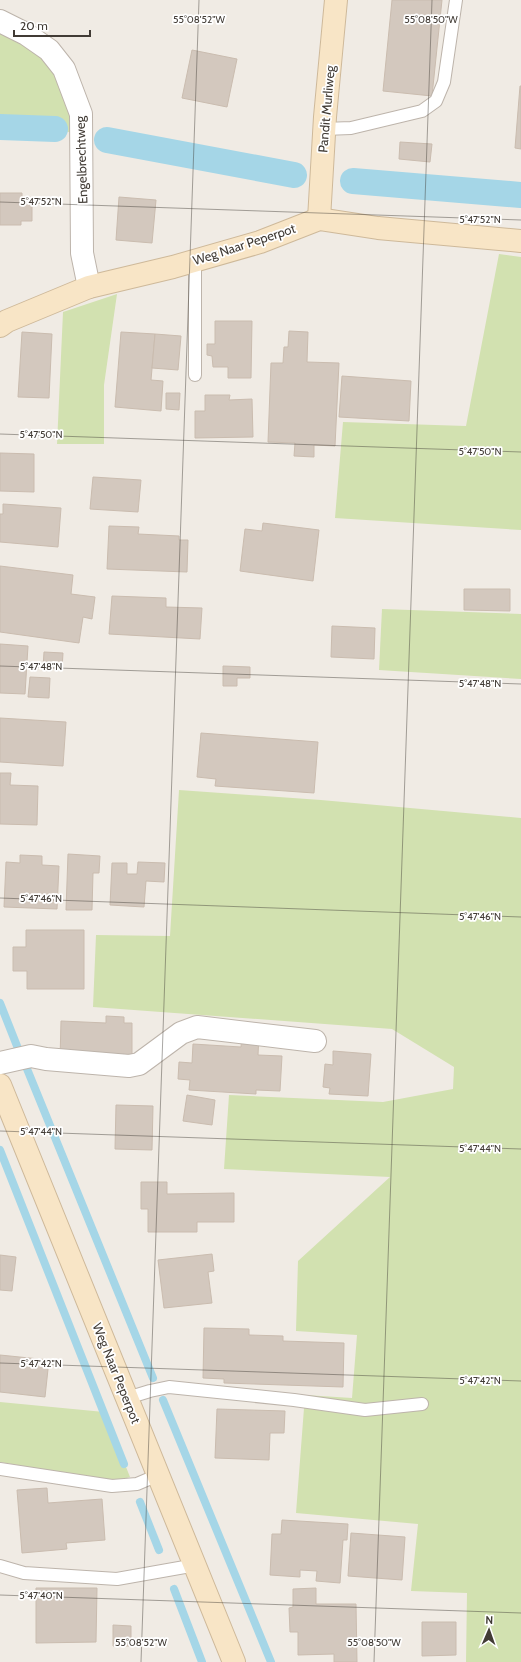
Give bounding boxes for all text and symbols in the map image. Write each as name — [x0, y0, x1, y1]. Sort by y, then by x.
scale bar — [14, 12, 90, 38]
text: 55°08'52"W — [173, 13, 225, 26]
text: 55°08'50"W — [404, 13, 458, 26]
text: 20 m — [20, 18, 48, 33]
street label: Pandit Murliweg — [314, 64, 338, 153]
street label: Engelbrechtweg — [71, 115, 91, 204]
text: 5°47'52"N — [20, 195, 62, 208]
text: 5°47'52"N — [459, 213, 501, 226]
street label: Weg Naar Peperpot — [191, 220, 298, 268]
text: 5°47'50"N — [19, 428, 63, 441]
text: 5°47'50"N — [458, 445, 502, 458]
text: 5°47'48"N — [20, 660, 62, 673]
text: 5°47'48"N — [459, 677, 501, 690]
text: 5°47'46"N — [20, 892, 62, 905]
text: 5°47'46"N — [459, 910, 501, 923]
text: 5°47'44"N — [20, 1125, 62, 1138]
text: 5°47'44"N — [459, 1142, 501, 1155]
street label: Weg Naar Peperpot — [90, 1320, 145, 1426]
text: 5°47'42"N — [20, 1357, 62, 1370]
text: 5°47'42"N — [459, 1374, 501, 1387]
text: 5°47'40"N — [19, 1589, 63, 1602]
north arrow — [469, 1610, 509, 1650]
text: N — [485, 1613, 493, 1627]
text: 55°08'52"W — [115, 1636, 167, 1649]
text: 55°08'50"W — [347, 1636, 401, 1649]

